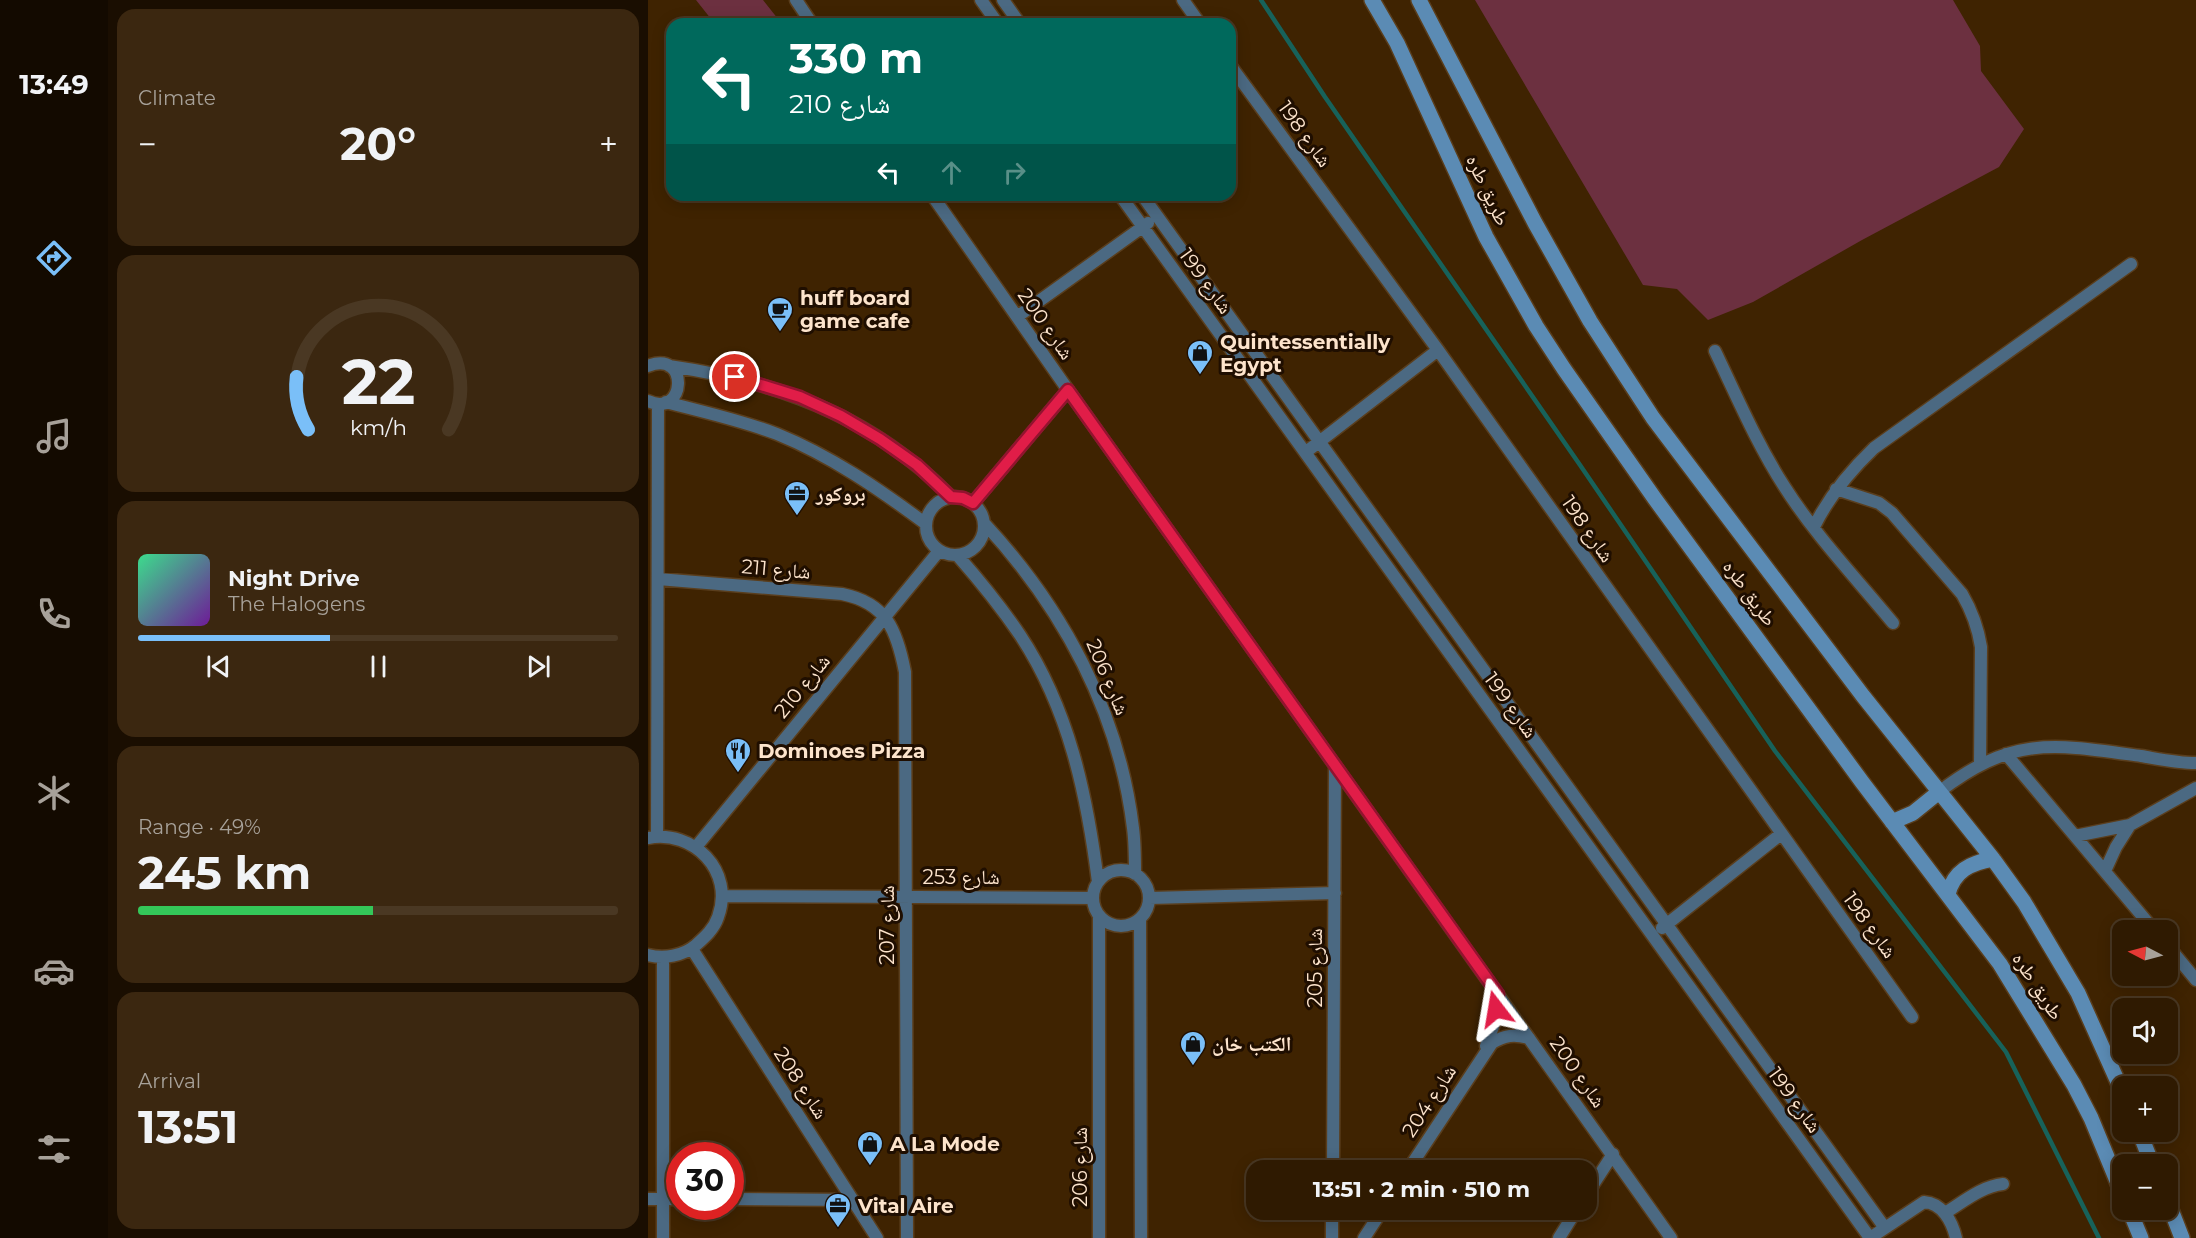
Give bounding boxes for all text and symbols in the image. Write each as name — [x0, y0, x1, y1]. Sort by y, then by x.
text: 330 m — [789, 32, 923, 84]
icon: left — [690, 42, 768, 120]
text: 13:49 — [19, 68, 89, 101]
text: Climate — [138, 86, 216, 110]
text: شارع 210 — [789, 87, 890, 120]
street label: شارع 198 — [1272, 96, 1337, 172]
text: 20° — [340, 116, 416, 171]
text: − — [138, 124, 157, 164]
text: + — [599, 124, 618, 164]
street label: طريق طره — [1461, 151, 1515, 229]
icon: left — [872, 156, 905, 189]
icon: ahead — [935, 156, 968, 189]
icon: right — [998, 156, 1031, 189]
icon: directions — [33, 237, 75, 279]
street label: شارع 199 — [1173, 244, 1238, 319]
street label: شارع 200 — [1012, 284, 1079, 365]
place label: huff board game cafe — [800, 286, 910, 333]
cafe icon: huff board game cafe — [765, 295, 795, 333]
place label: Quintessentially Egypt — [1220, 330, 1391, 377]
shop icon: Quintessentially Egypt — [1185, 338, 1215, 376]
text: 22 — [341, 344, 415, 420]
pin — [709, 351, 760, 402]
icon: arrive — [718, 360, 751, 393]
icon: music — [33, 415, 75, 457]
text: km/h — [349, 415, 407, 441]
office icon: بروكور — [782, 479, 812, 517]
place label: بروكور — [815, 482, 866, 506]
street label: شارع 198 — [1556, 491, 1619, 567]
street label: شارع 211 — [740, 554, 811, 585]
street label: طريق طره — [1718, 555, 1782, 631]
text: Night Drive — [228, 565, 360, 592]
text: The Halogens — [228, 592, 365, 616]
icon: phone — [33, 593, 75, 635]
street label: شارع 206 — [1080, 635, 1135, 719]
street label: شارع 210 — [769, 649, 836, 723]
icon: previous — [202, 650, 235, 683]
icon: pause — [362, 650, 395, 683]
icon: next — [522, 650, 555, 683]
street label: شارع 199 — [1478, 668, 1543, 743]
restaurant icon: Dominoes Pizza — [723, 736, 753, 774]
place label: Dominoes Pizza — [758, 739, 925, 763]
icon: climate — [33, 772, 75, 814]
text: Range · 49% — [138, 815, 261, 839]
text: 245 km — [138, 845, 311, 900]
street label: شارع 253 — [922, 865, 1000, 890]
street label: شارع 207 — [875, 885, 900, 965]
street label: شارع 198 — [1837, 887, 1902, 963]
north arrow — [2112, 920, 2178, 986]
map controls — [2112, 920, 2178, 1220]
street label: شارع 205 — [1303, 928, 1328, 1008]
street label: طريق طره — [2007, 948, 2069, 1024]
icon: car — [33, 950, 75, 992]
position arrow — [1464, 977, 1528, 1041]
button: sound — [2112, 998, 2178, 1064]
shop icon: الكتب خان — [1178, 1029, 1208, 1067]
place label: الكتب خان — [1212, 1032, 1291, 1056]
street label: شارع 200 — [1544, 1032, 1611, 1113]
street label: شارع 208 — [768, 1043, 833, 1124]
street label: شارع 204 — [1397, 1060, 1462, 1142]
street label: شارع 199 — [1762, 1063, 1827, 1138]
text: Arrival — [138, 1069, 201, 1093]
button: + — [2112, 1076, 2178, 1142]
text: 13:51 — [138, 1099, 239, 1154]
street label: شارع 206 — [1068, 1127, 1093, 1207]
icon: filters — [33, 1128, 75, 1170]
shop icon: A La Mode — [855, 1129, 885, 1167]
place label: A La Mode — [889, 1132, 1000, 1156]
speed limit sign: 30 — [666, 1142, 744, 1220]
button: − — [2112, 1154, 2178, 1220]
text: 13:51 · 2 min · 510 m — [1313, 1176, 1530, 1203]
office icon: Vital Aire — [823, 1191, 853, 1229]
place label: Vital Aire — [857, 1194, 954, 1218]

